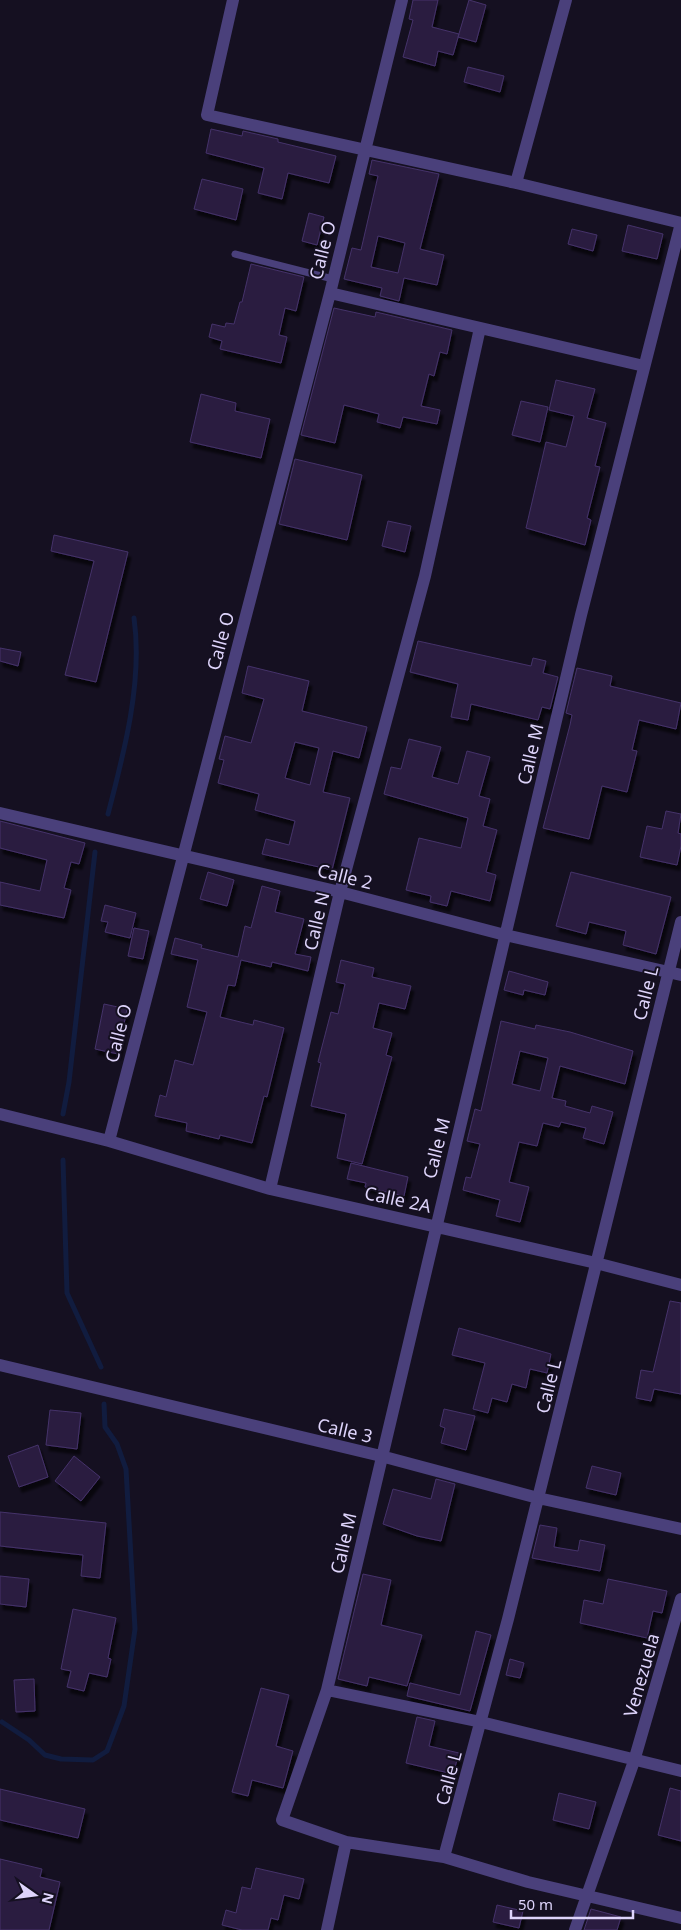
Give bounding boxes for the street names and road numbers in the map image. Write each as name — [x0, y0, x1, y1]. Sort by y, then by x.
street label: Calle O — [303, 218, 341, 282]
street label: Calle O — [201, 609, 239, 673]
street label: Calle M — [511, 721, 549, 787]
street label: Calle 2 — [315, 858, 375, 894]
street label: Calle N — [298, 889, 334, 953]
street label: Calle L — [627, 963, 663, 1023]
street label: Calle O — [99, 1001, 137, 1065]
street label: Calle M — [417, 1115, 455, 1181]
street label: Calle 2A — [363, 1180, 434, 1218]
street label: Calle L — [530, 1356, 566, 1416]
street label: Calle 3 — [315, 1412, 375, 1448]
street label: Calle M — [324, 1510, 362, 1576]
street label: Venezuela — [618, 1630, 664, 1720]
street label: Calle L — [429, 1748, 467, 1808]

